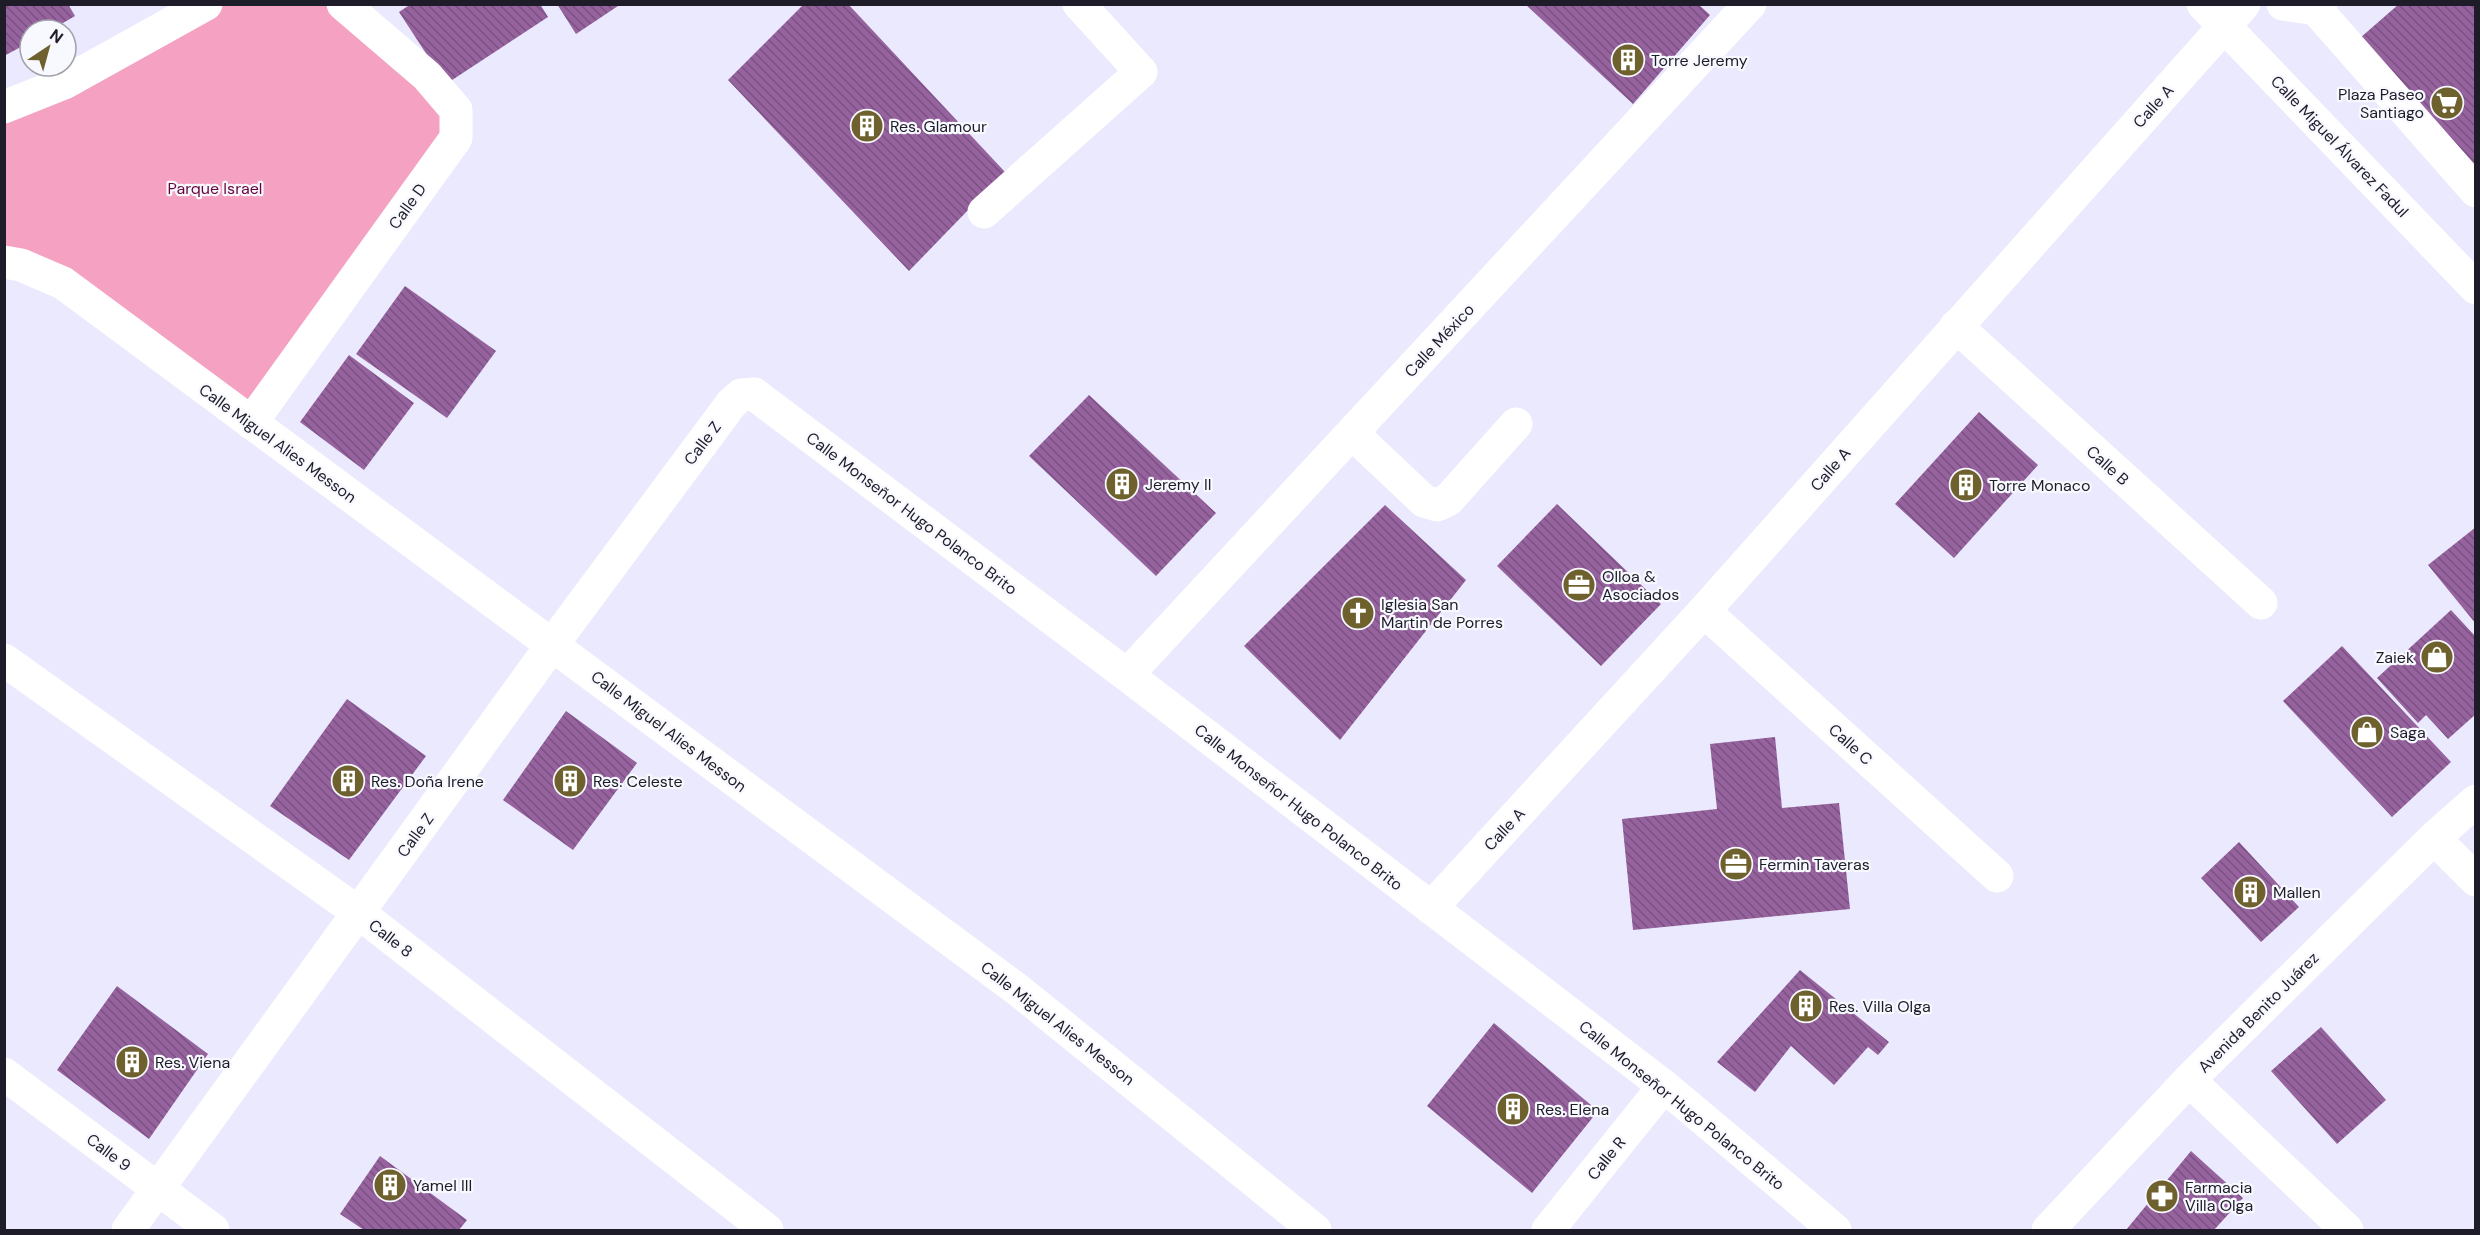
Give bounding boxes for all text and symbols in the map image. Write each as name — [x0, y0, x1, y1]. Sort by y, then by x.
north arrow — [18, 18, 78, 78]
text: N — [46, 24, 67, 48]
building icon: Torre Jeremy — [1610, 42, 1646, 78]
place label: Torre Jeremy — [1651, 50, 1748, 71]
street label: Calle Miguel Álvarez Fadul — [2266, 71, 2413, 222]
street label: Calle A — [2128, 80, 2179, 132]
place label: Plaza Paseo Santiago — [2338, 84, 2424, 123]
supermarket icon: Plaza Paseo Santiago — [2429, 85, 2465, 121]
building icon: Res. Glamour — [849, 108, 885, 144]
place label: Res. Glamour — [890, 116, 987, 137]
park label: Parque Israel — [168, 178, 262, 199]
street label: Calle D — [384, 179, 431, 233]
street label: Calle México — [1400, 299, 1479, 382]
street label: Calle Miguel Alies Messon — [195, 379, 361, 508]
street label: Calle Z — [679, 417, 726, 469]
street label: Calle Monseñor Hugo Polanco Brito — [802, 427, 1021, 600]
street label: Calle B — [2082, 441, 2133, 490]
street label: Calle A — [1806, 443, 1855, 496]
building icon: Jeremy II — [1104, 466, 1140, 502]
building icon: Torre Monaco — [1948, 467, 1984, 503]
place label: Jeremy II — [1145, 474, 1211, 495]
place label: Torre Monaco — [1989, 475, 2090, 496]
place label: Olloa & Asociados — [1602, 566, 1679, 605]
office icon: Olloa & Asociados — [1561, 567, 1597, 603]
place label: Iglesia San Martin de Porres — [1381, 594, 1503, 633]
church icon: Iglesia San Martin de Porres — [1340, 595, 1376, 631]
shop icon: Zaiek — [2419, 639, 2455, 675]
place label: Zaiek — [2376, 647, 2414, 668]
street label: Calle Miguel Alies Messon — [587, 666, 751, 797]
shop icon: Saga — [2349, 714, 2385, 750]
street label: Calle Monseñor Hugo Polanco Brito — [1190, 719, 1407, 895]
street label: Calle C — [1824, 719, 1877, 770]
place label: Saga — [2390, 722, 2426, 743]
building icon: Res. Doña Irene — [330, 763, 366, 799]
building icon: Res. Celeste — [552, 763, 588, 799]
place label: Res. Doña Irene — [371, 771, 484, 792]
place label: Res. Celeste — [593, 771, 683, 792]
street label: Calle A — [1479, 803, 1530, 855]
street label: Calle Z — [392, 809, 438, 861]
office icon: Fermin Taveras — [1718, 846, 1754, 882]
place label: Fermin Taveras — [1759, 854, 1870, 875]
building icon: Mallen — [2232, 874, 2268, 910]
place label: Mallen — [2273, 882, 2321, 903]
street label: Calle 8 — [364, 915, 417, 962]
street label: Avenida Benito Juárez — [2194, 948, 2323, 1077]
street label: Calle Miguel Alies Messon — [977, 957, 1139, 1090]
building icon: Res. Villa Olga — [1788, 988, 1824, 1024]
place label: Res. Villa Olga — [1829, 996, 1931, 1017]
street label: Calle Monseñor Hugo Polanco Brito — [1575, 1016, 1789, 1195]
building icon: Res. Viena — [114, 1044, 150, 1080]
place label: Res. Viena — [155, 1052, 230, 1073]
building icon: Res. Elena — [1495, 1091, 1531, 1127]
place label: Res. Elena — [1536, 1099, 1609, 1120]
street label: Calle 9 — [82, 1129, 135, 1176]
street label: Calle R — [1582, 1132, 1630, 1184]
building icon: Yamel III — [372, 1167, 408, 1203]
place label: Yamel III — [413, 1175, 472, 1196]
place label: Farmacia Villa Olga — [2185, 1177, 2253, 1216]
pharmacy icon: Farmacia Villa Olga — [2144, 1178, 2180, 1214]

